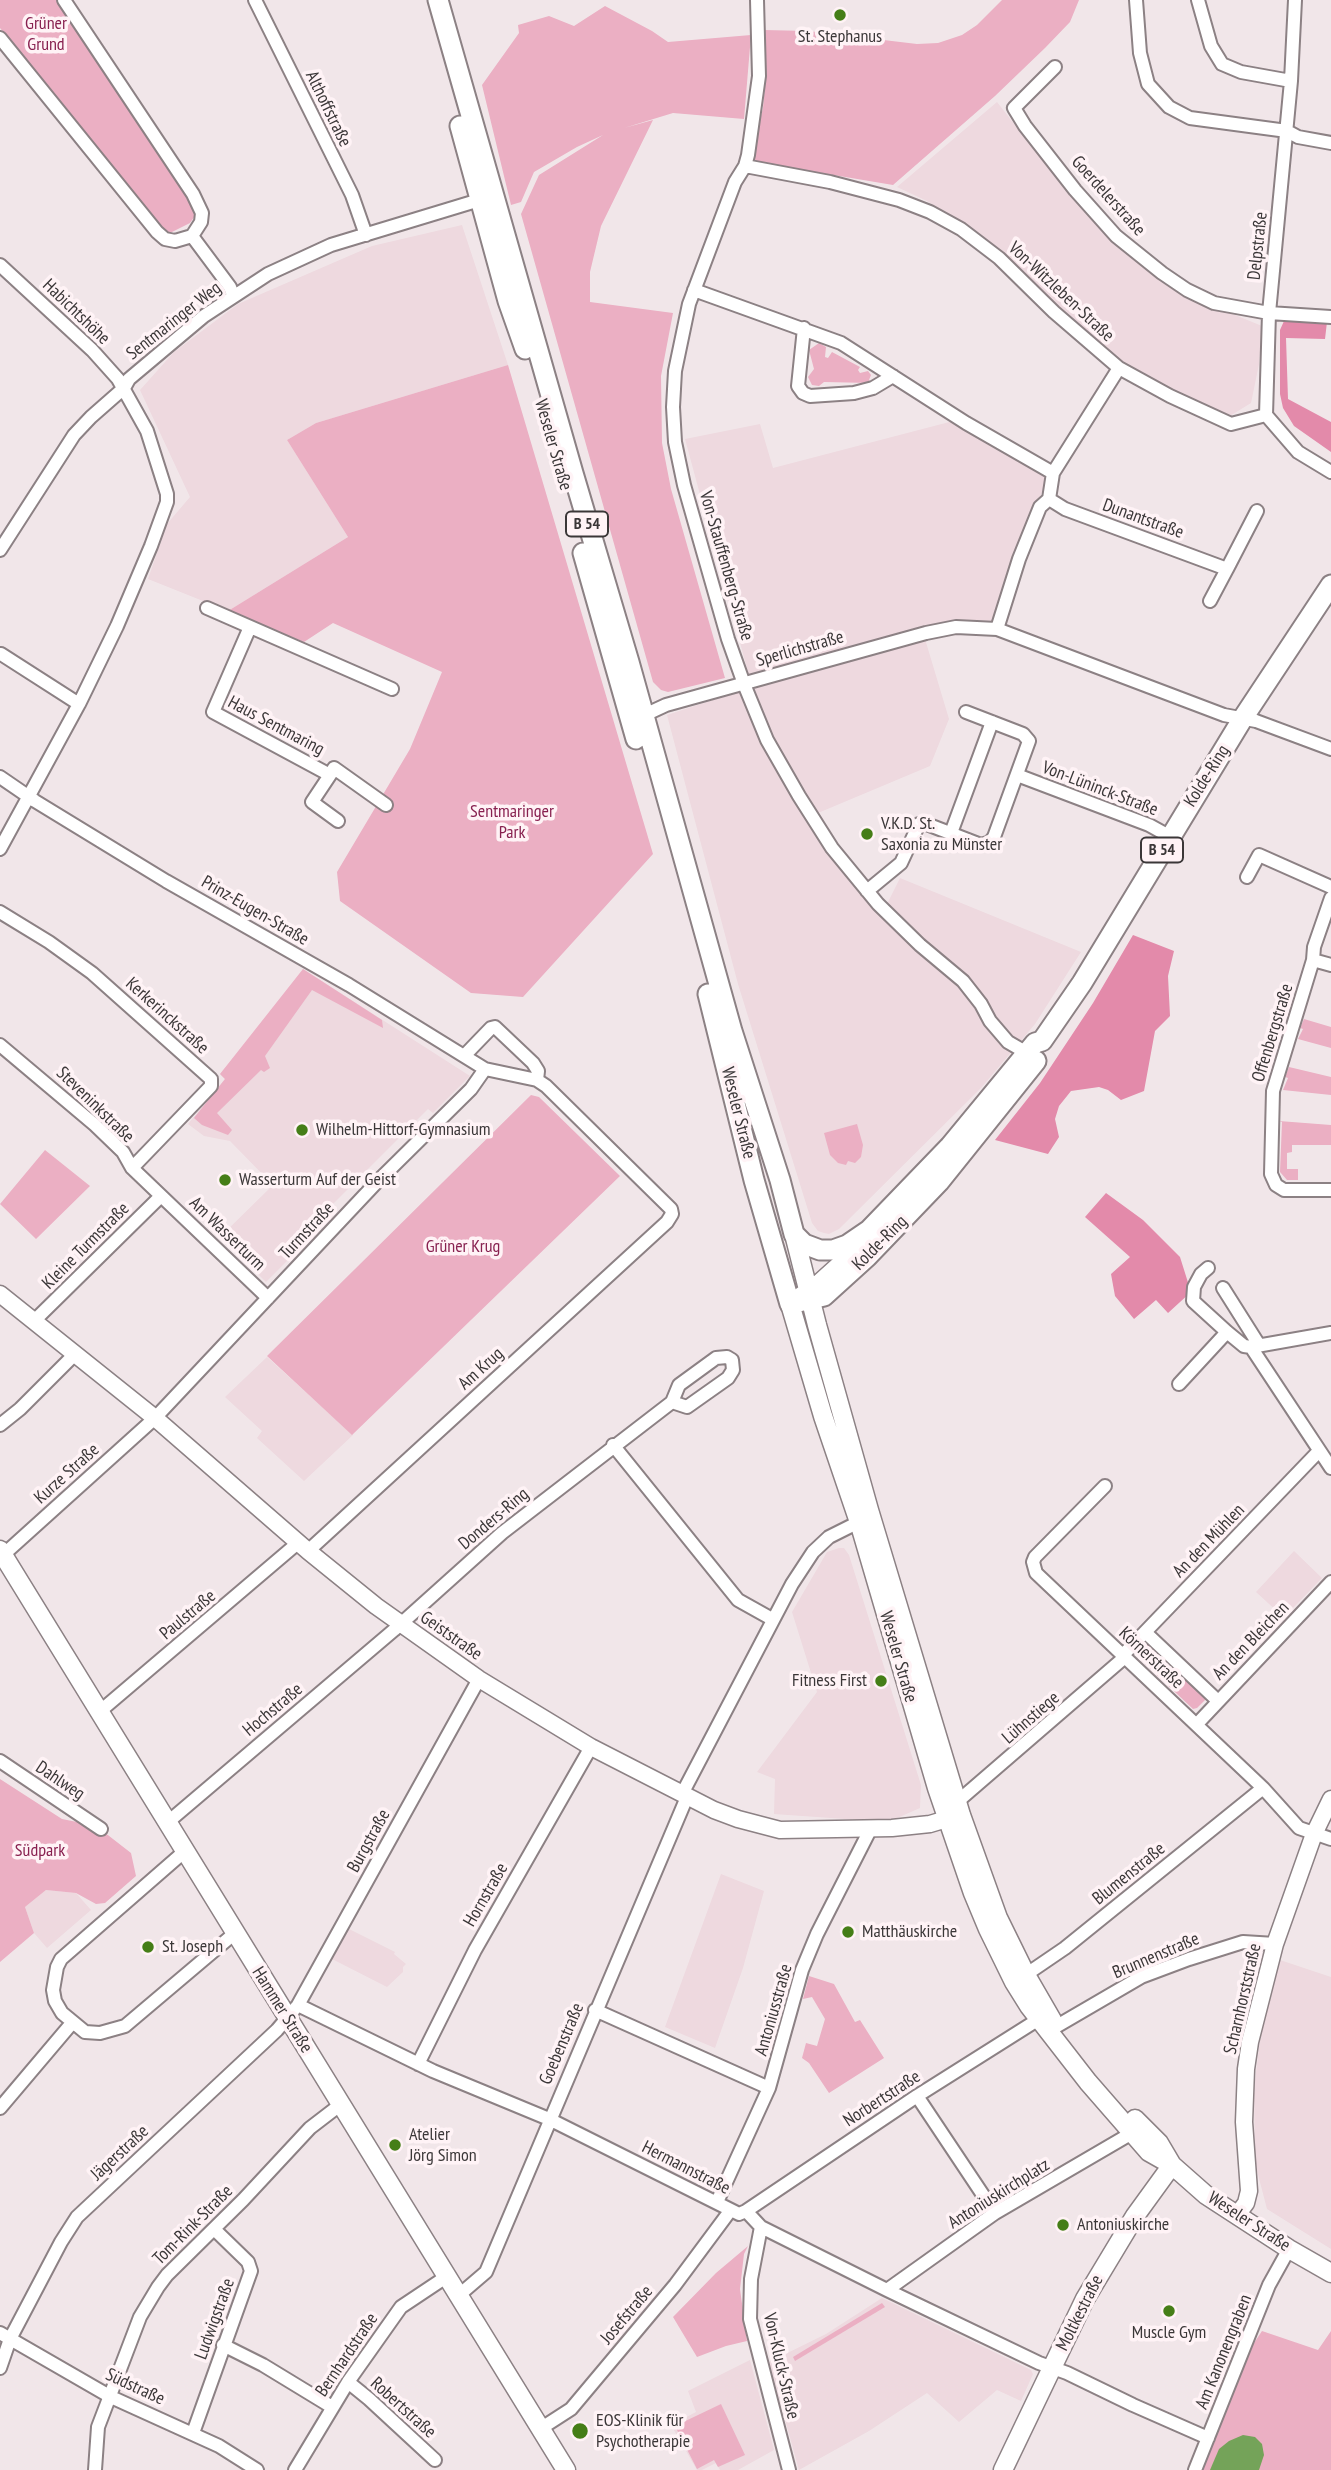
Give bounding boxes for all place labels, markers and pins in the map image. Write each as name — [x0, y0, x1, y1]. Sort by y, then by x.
marker: St. Stephanus — [832, 7, 848, 23]
place label: St. Stephanus — [798, 26, 882, 48]
place label: V.K.D. St. Saxonia zu Münster — [881, 813, 1002, 856]
marker: V.K.D. St. Saxonia zu Münster — [859, 826, 875, 842]
place label: Wilhelm-Hittorf-Gymnasium — [316, 1119, 491, 1141]
marker: Wilhelm-Hittorf-Gymnasium — [294, 1122, 310, 1138]
place label: Wasserturm Auf der Geist — [239, 1169, 396, 1191]
marker: Wasserturm Auf der Geist — [217, 1172, 233, 1188]
place label: Fitness First — [792, 1670, 867, 1692]
marker: Fitness First — [873, 1673, 889, 1689]
place label: Matthäuskirche — [862, 1921, 957, 1943]
marker: Matthäuskirche — [840, 1924, 856, 1940]
place label: St. Joseph — [162, 1936, 223, 1958]
marker: St. Joseph — [140, 1939, 156, 1955]
place label: Atelier Jörg Simon — [409, 2124, 477, 2166]
marker: Atelier Jörg Simon — [387, 2137, 403, 2153]
place label: Antoniuskirche — [1077, 2214, 1169, 2236]
marker: Antoniuskirche — [1055, 2217, 1071, 2233]
marker: Muscle Gym — [1161, 2303, 1177, 2319]
place label: Muscle Gym — [1132, 2322, 1206, 2344]
place label: EOS-Klinik für Psychotherapie — [596, 2410, 690, 2452]
marker: EOS-Klinik für Psychotherapie — [570, 2421, 590, 2441]

